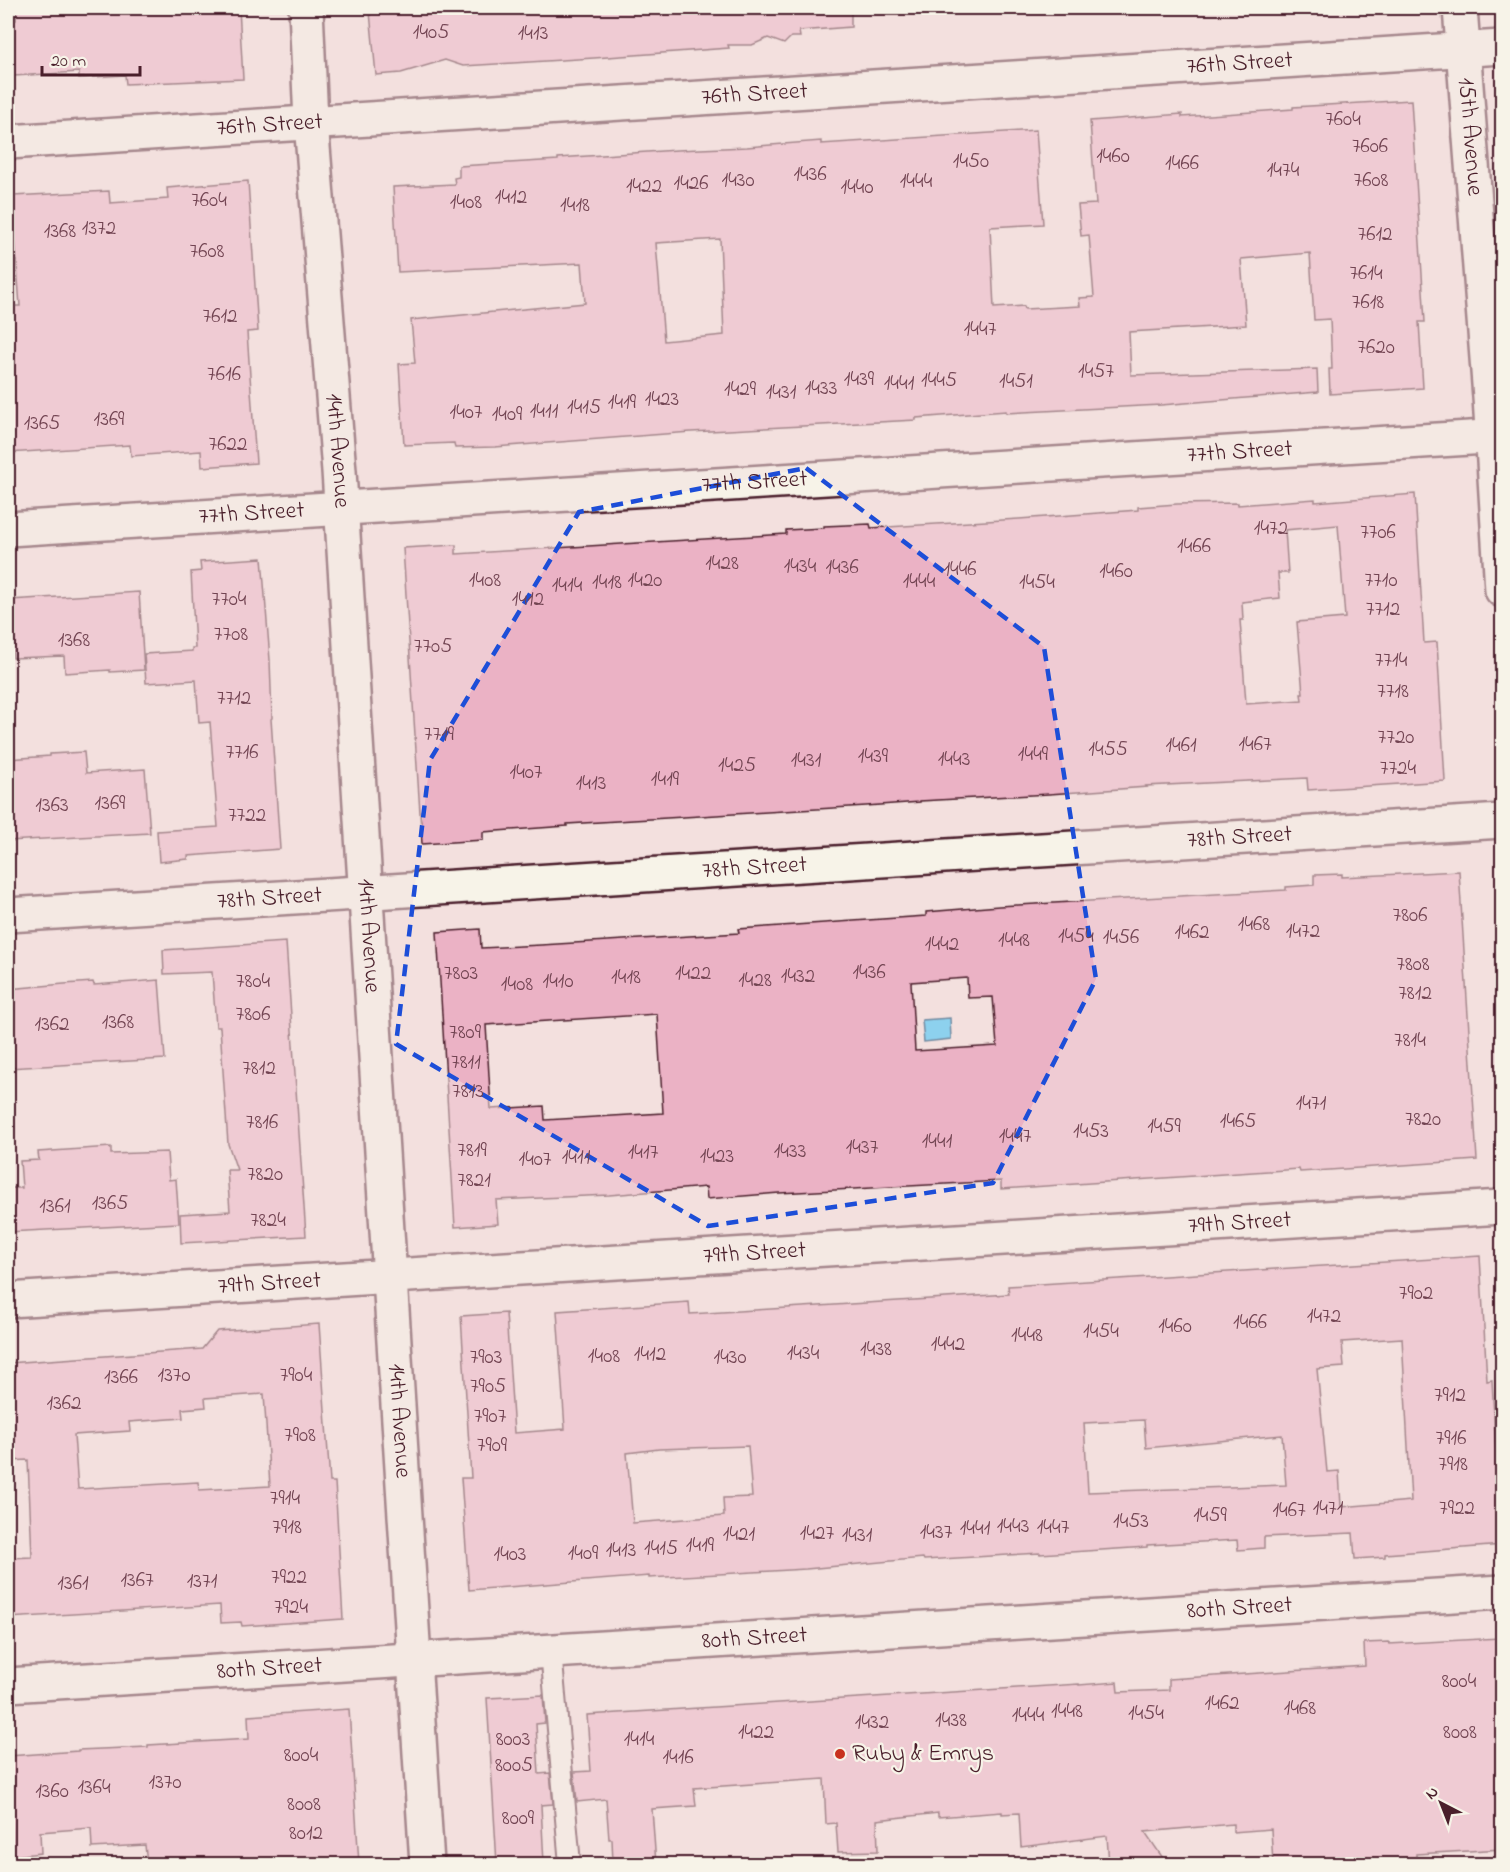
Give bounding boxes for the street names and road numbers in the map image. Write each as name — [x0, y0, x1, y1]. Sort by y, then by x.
street label: 76th Street — [1185, 43, 1294, 85]
street label: 76th Street — [700, 74, 809, 115]
street label: 15th Avenue — [1448, 76, 1492, 197]
street label: 76th Street — [215, 105, 324, 146]
street label: 14th Avenue — [315, 392, 359, 509]
street label: 77th Street — [1186, 432, 1294, 473]
street label: 77th Street — [701, 462, 808, 503]
street label: 77th Street — [198, 493, 305, 535]
street label: 78th Street — [1186, 817, 1293, 858]
street label: 78th Street — [701, 847, 808, 889]
street label: 14th Avenue — [347, 877, 389, 994]
street label: 78th Street — [216, 878, 323, 919]
street label: 79th Street — [1187, 1203, 1292, 1244]
street label: 79th Street — [702, 1233, 807, 1274]
street label: 79th Street — [217, 1263, 322, 1304]
street label: 14th Avenue — [378, 1362, 420, 1480]
street label: 80th Street — [1186, 1588, 1293, 1629]
street label: 80th Street — [701, 1618, 808, 1659]
street label: 80th Street — [216, 1648, 323, 1689]

